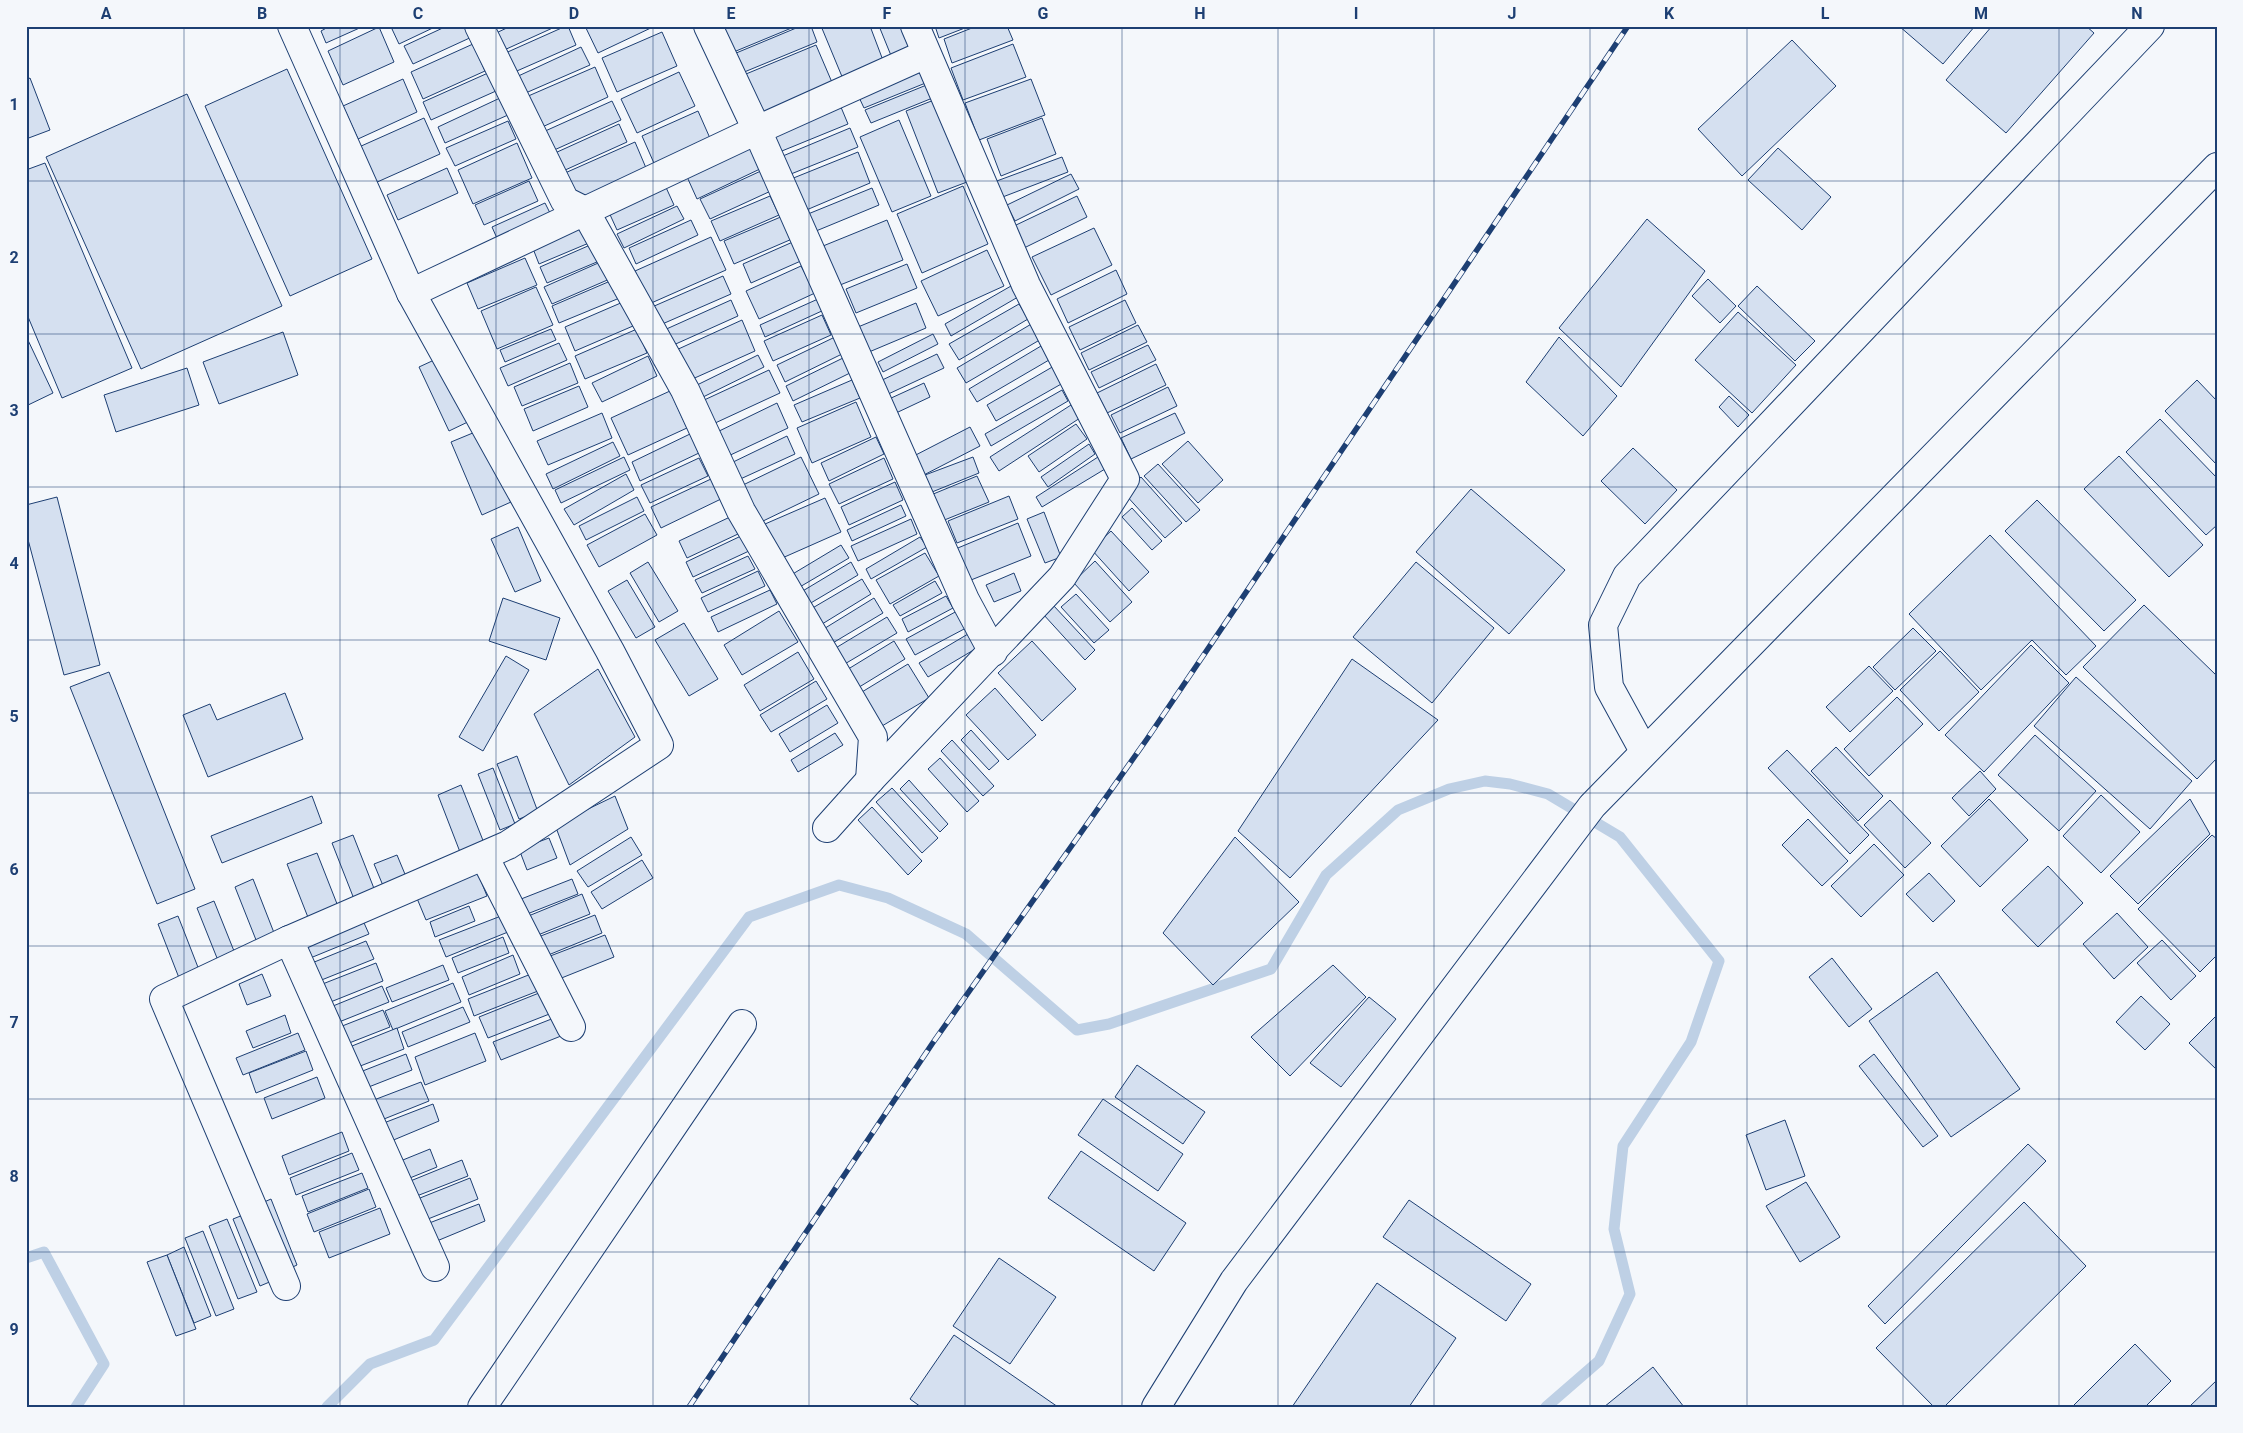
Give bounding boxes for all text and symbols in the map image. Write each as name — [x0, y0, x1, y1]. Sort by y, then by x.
text: A — [101, 4, 112, 23]
text: B — [257, 4, 267, 23]
text: C — [413, 4, 423, 23]
text: D — [569, 4, 579, 23]
text: E — [727, 4, 736, 23]
text: F — [883, 4, 892, 23]
text: G — [1038, 4, 1049, 23]
text: H — [1194, 4, 1206, 23]
text: I — [1354, 4, 1358, 23]
text: J — [1508, 4, 1516, 23]
text: K — [1664, 4, 1675, 23]
text: L — [1821, 4, 1830, 23]
text: M — [1974, 4, 1988, 23]
text: N — [2131, 4, 2143, 23]
text: 1 — [9, 95, 19, 114]
text: 2 — [9, 248, 19, 267]
text: 3 — [9, 401, 19, 420]
text: 4 — [9, 554, 19, 573]
text: 5 — [9, 707, 19, 726]
text: 6 — [9, 860, 19, 879]
text: 7 — [9, 1013, 19, 1032]
text: 8 — [9, 1167, 19, 1186]
text: 9 — [9, 1320, 19, 1339]

